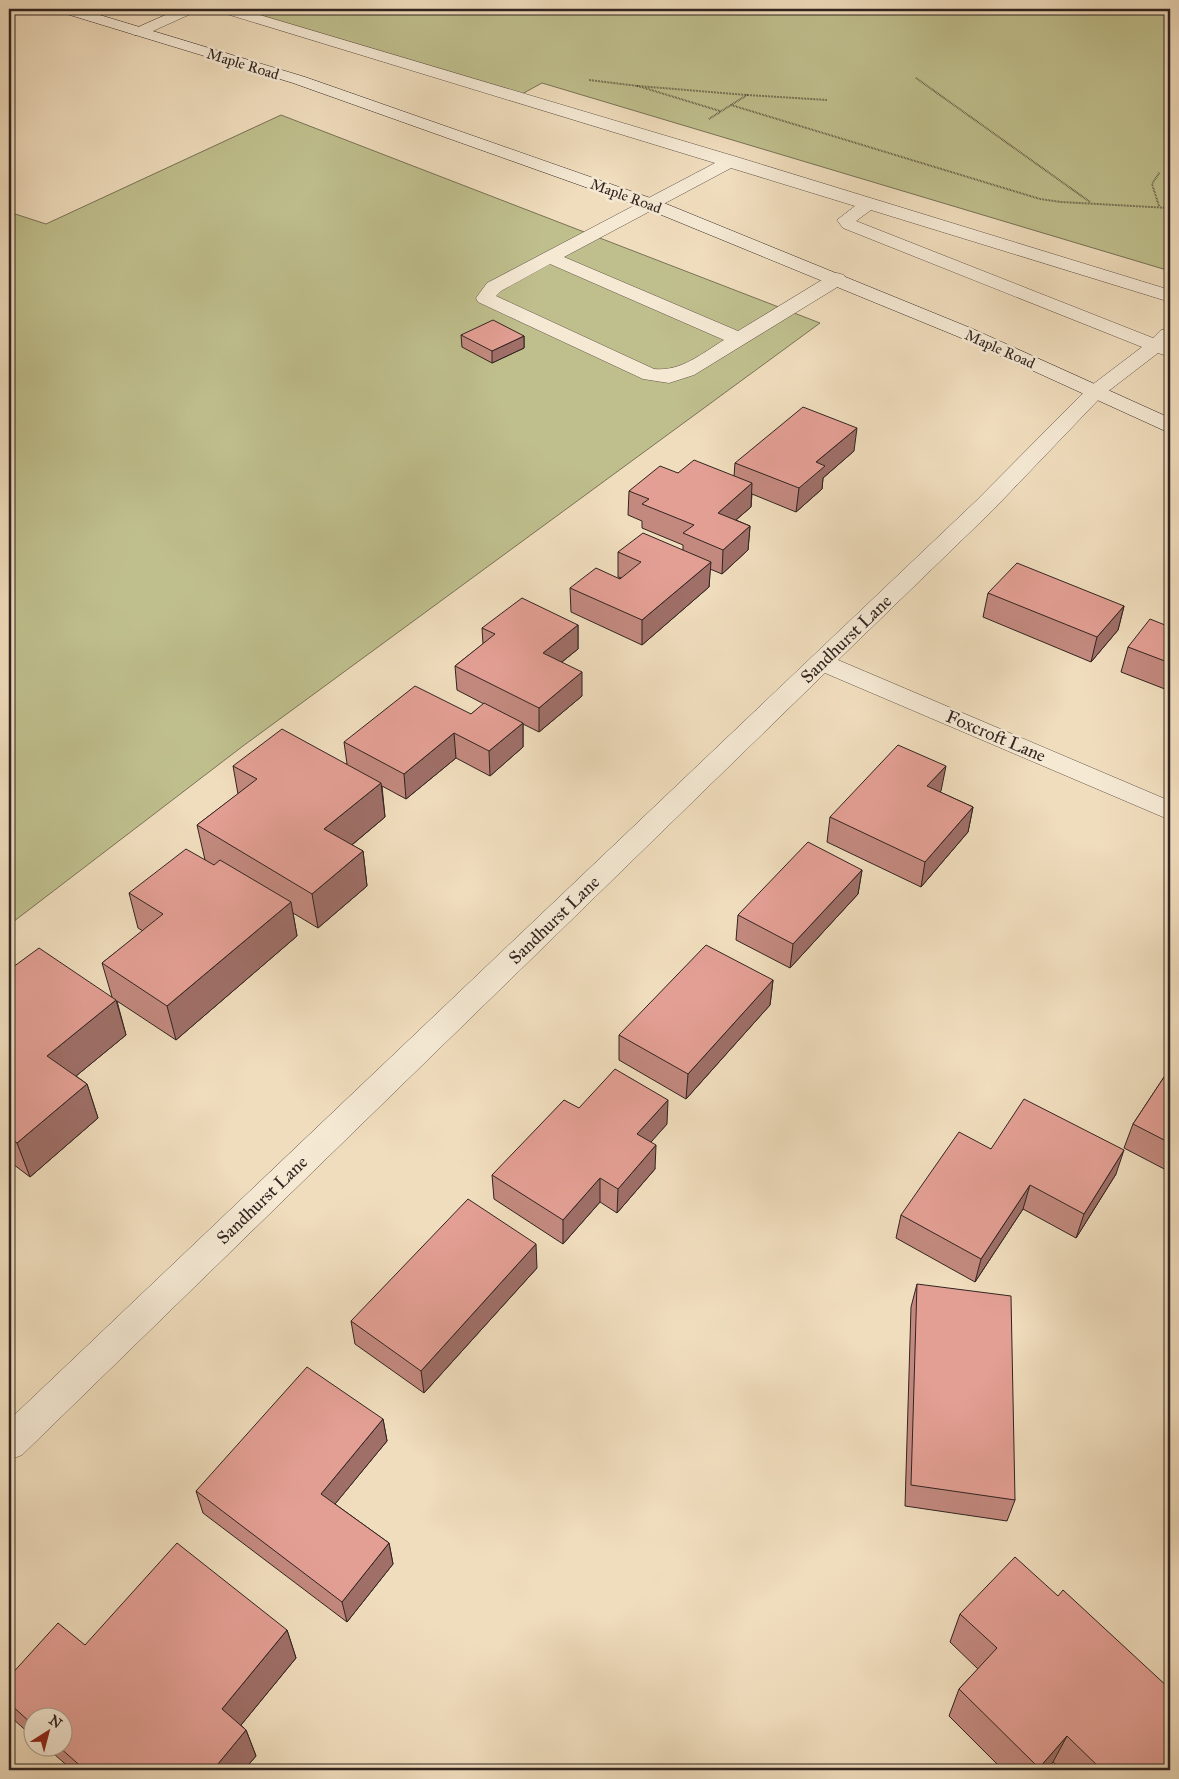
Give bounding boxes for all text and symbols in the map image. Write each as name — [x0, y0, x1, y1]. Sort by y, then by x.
street label: Maple Road — [205, 44, 282, 84]
street label: Maple Road — [588, 175, 665, 217]
street label: Maple Road — [962, 326, 1038, 373]
street label: Sandhurst Lane — [796, 590, 896, 688]
street label: Foxcroft Lane — [943, 705, 1049, 767]
street label: Sandhurst Lane — [504, 871, 604, 969]
street label: Sandhurst Lane — [212, 1151, 312, 1249]
north arrow — [22, 1706, 72, 1756]
text: N — [46, 1712, 65, 1732]

